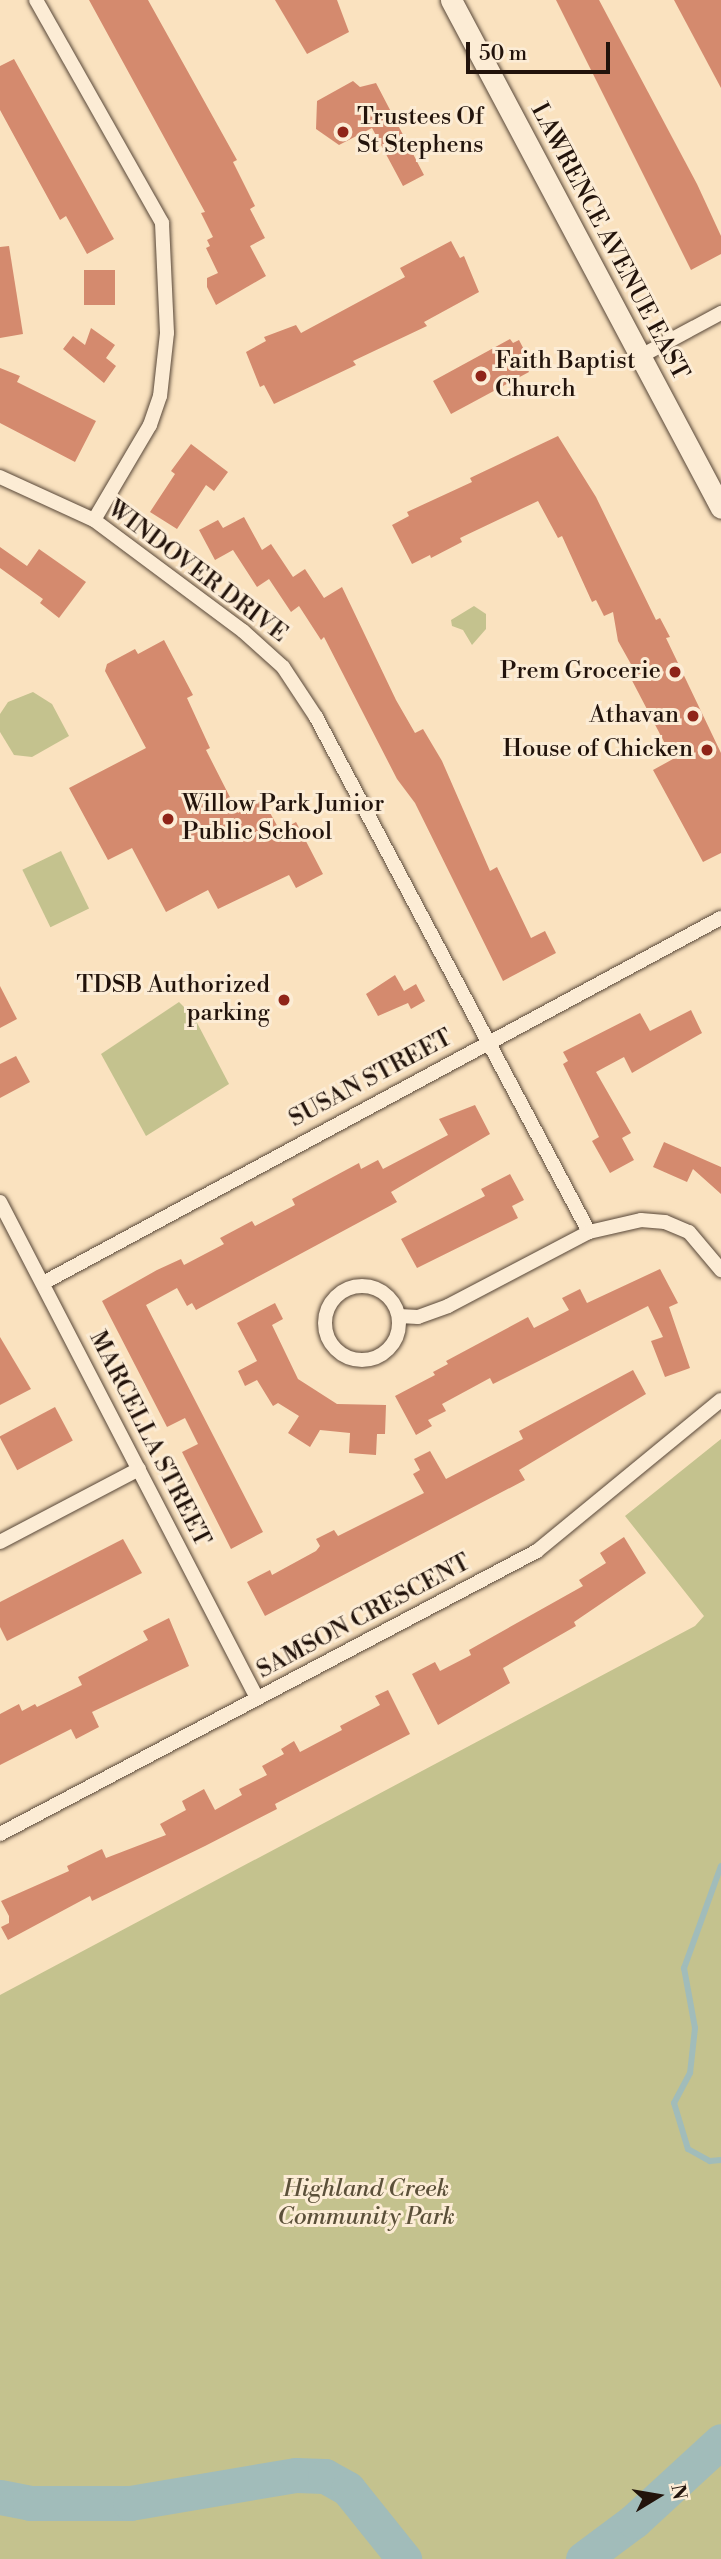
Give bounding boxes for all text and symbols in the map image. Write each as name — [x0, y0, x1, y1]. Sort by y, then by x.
scale bar — [469, 28, 612, 72]
text: 50 m — [479, 41, 527, 67]
street label: LAWRENCE AVENUE EAST — [524, 99, 694, 385]
place label: Trustees Of St Stephens — [357, 104, 484, 160]
marker: Trustees Of St Stephens — [335, 124, 351, 140]
place label: Faith Baptist Church — [495, 348, 636, 404]
marker: Faith Baptist Church — [473, 368, 489, 384]
street label: WINDOVER DRIVE — [101, 495, 293, 649]
place label: Prem Grocerie — [500, 658, 661, 686]
marker: Prem Grocerie — [667, 664, 683, 680]
place label: Athavan — [589, 702, 679, 730]
marker: Athavan — [685, 708, 701, 724]
place label: House of Chicken — [503, 736, 693, 764]
marker: House of Chicken — [699, 742, 715, 758]
place label: Willow Park Junior Public School — [182, 791, 384, 847]
marker: Willow Park Junior Public School — [160, 811, 176, 827]
place label: TDSB Authorized parking — [76, 972, 270, 1028]
marker: TDSB Authorized parking — [276, 992, 292, 1008]
street label: SUSAN STREET — [284, 1024, 458, 1134]
street label: MARCELLA STREET — [82, 1326, 216, 1552]
street label: SAMSON CRESCENT — [252, 1549, 476, 1685]
park label: Highland Creek Community Park — [277, 2176, 455, 2232]
north arrow — [623, 2461, 693, 2531]
text: N — [665, 2482, 692, 2502]

